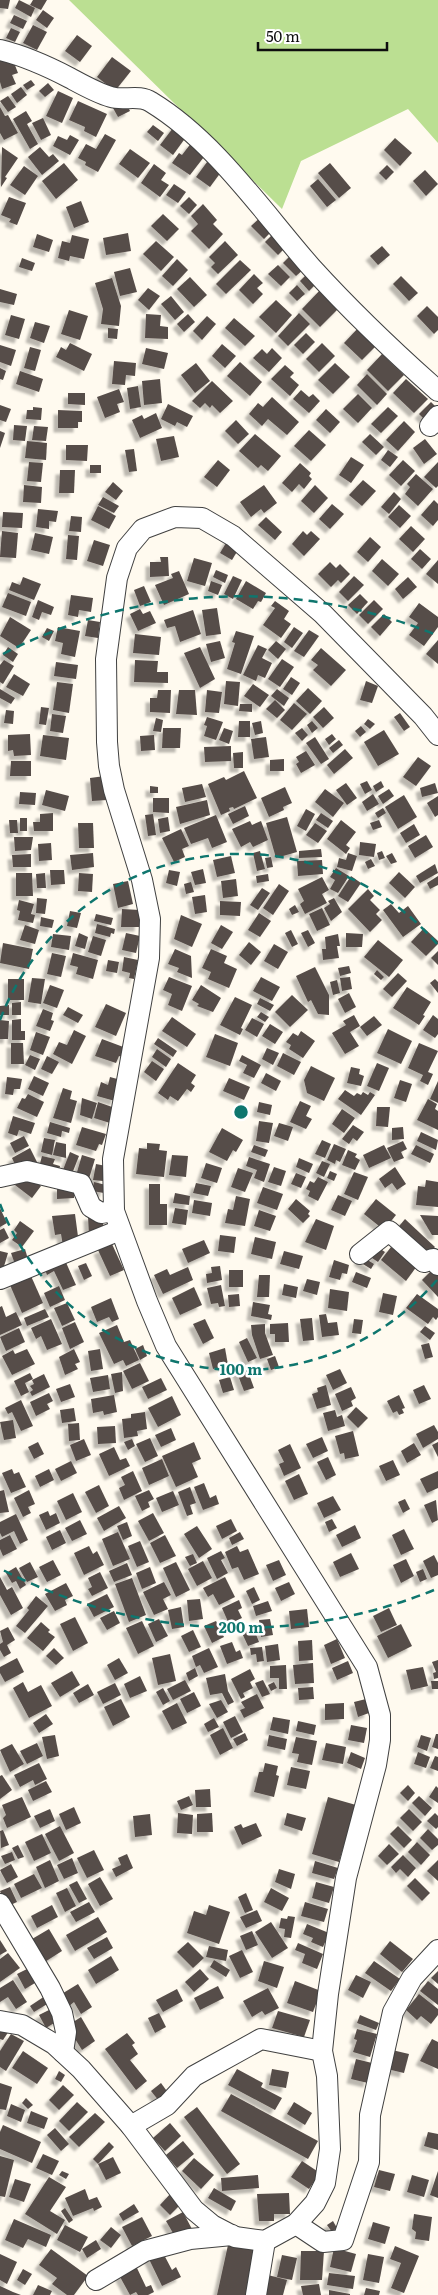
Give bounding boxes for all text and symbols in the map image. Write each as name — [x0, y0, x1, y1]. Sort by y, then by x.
scale bar — [258, 20, 387, 52]
text: 50 m — [266, 24, 300, 47]
centre of rings — [232, 1103, 250, 1121]
text: 100 m — [220, 1357, 262, 1380]
text: 200 m — [219, 1615, 263, 1638]

